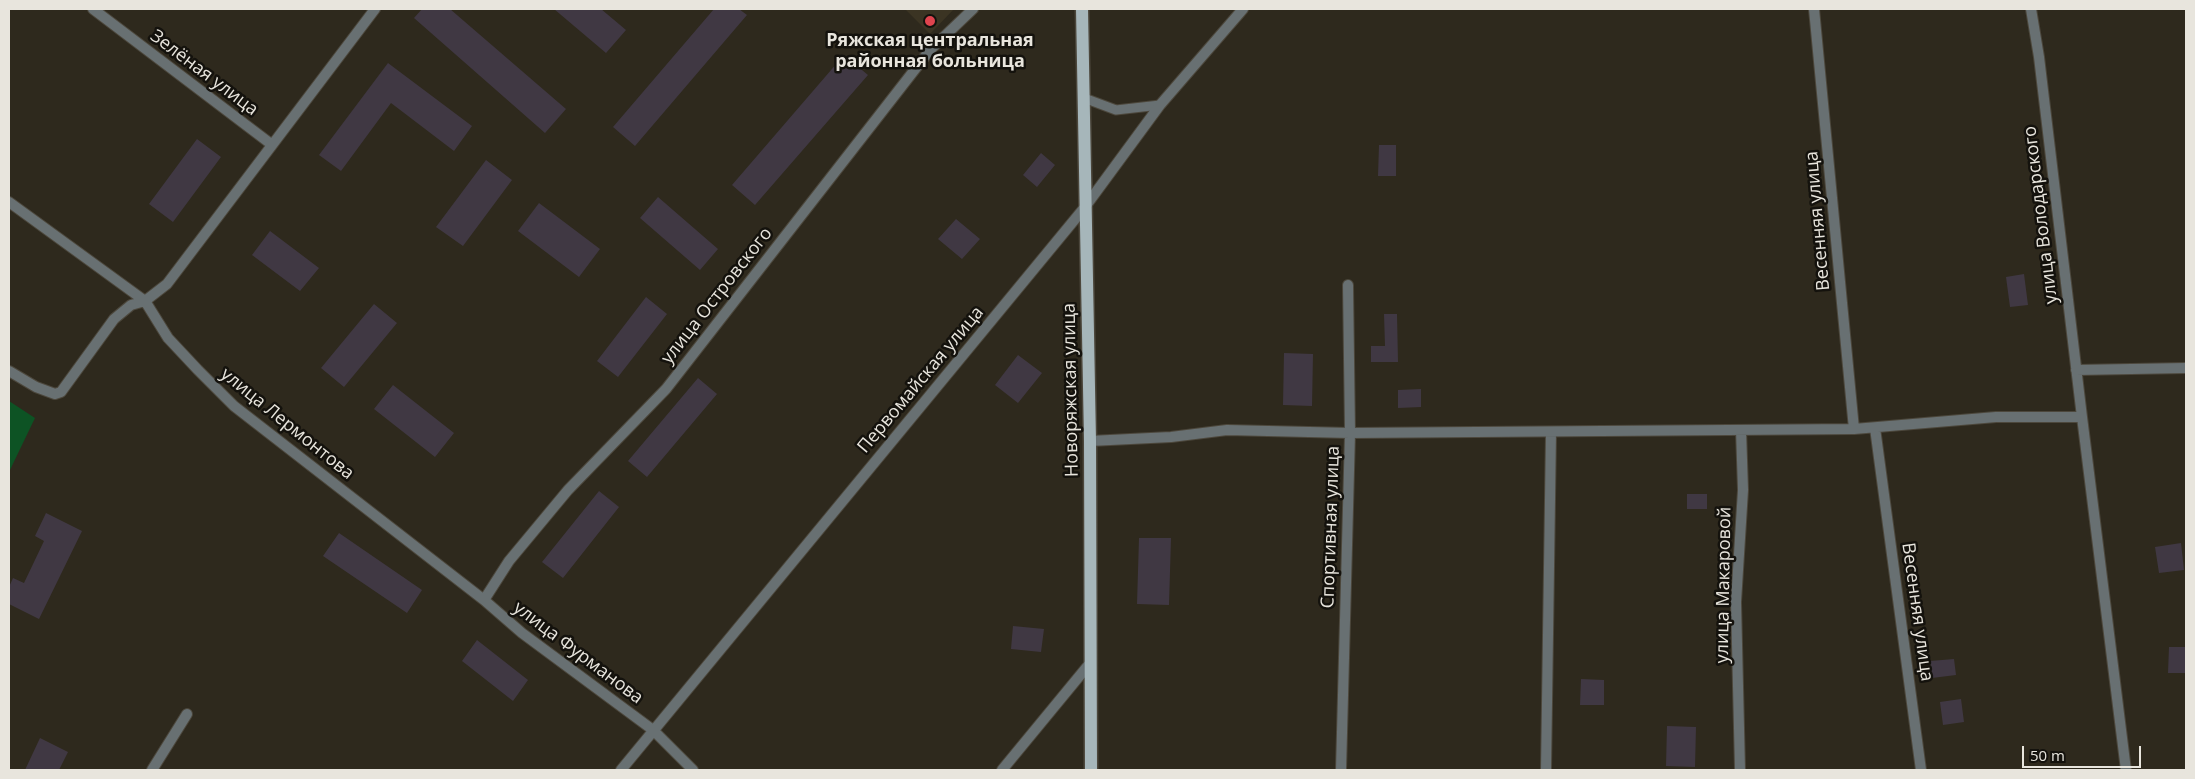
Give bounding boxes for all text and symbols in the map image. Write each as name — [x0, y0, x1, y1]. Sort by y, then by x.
marker: Ряжская центральная районная больница — [923, 14, 937, 28]
street label: Зелёная улица — [146, 26, 262, 120]
place label: Ряжская центральная районная больница — [826, 30, 1034, 72]
street label: улица Володарского — [2019, 125, 2063, 305]
street label: Весенняя улица — [1801, 150, 1835, 292]
street label: улица Островского — [657, 223, 777, 369]
street label: Первомайская улица — [853, 302, 989, 458]
street label: Новоряжская улица — [1059, 303, 1083, 477]
street label: улица Лермонтова — [216, 364, 358, 484]
street label: Спортивная улица — [1317, 445, 1345, 609]
street label: улица Макаровой — [1712, 506, 1736, 664]
street label: Весенняя улица — [1897, 541, 1937, 683]
street label: улица Фурманова — [509, 597, 647, 709]
scale bar — [2025, 736, 2144, 768]
text: 50 m — [2030, 745, 2065, 765]

